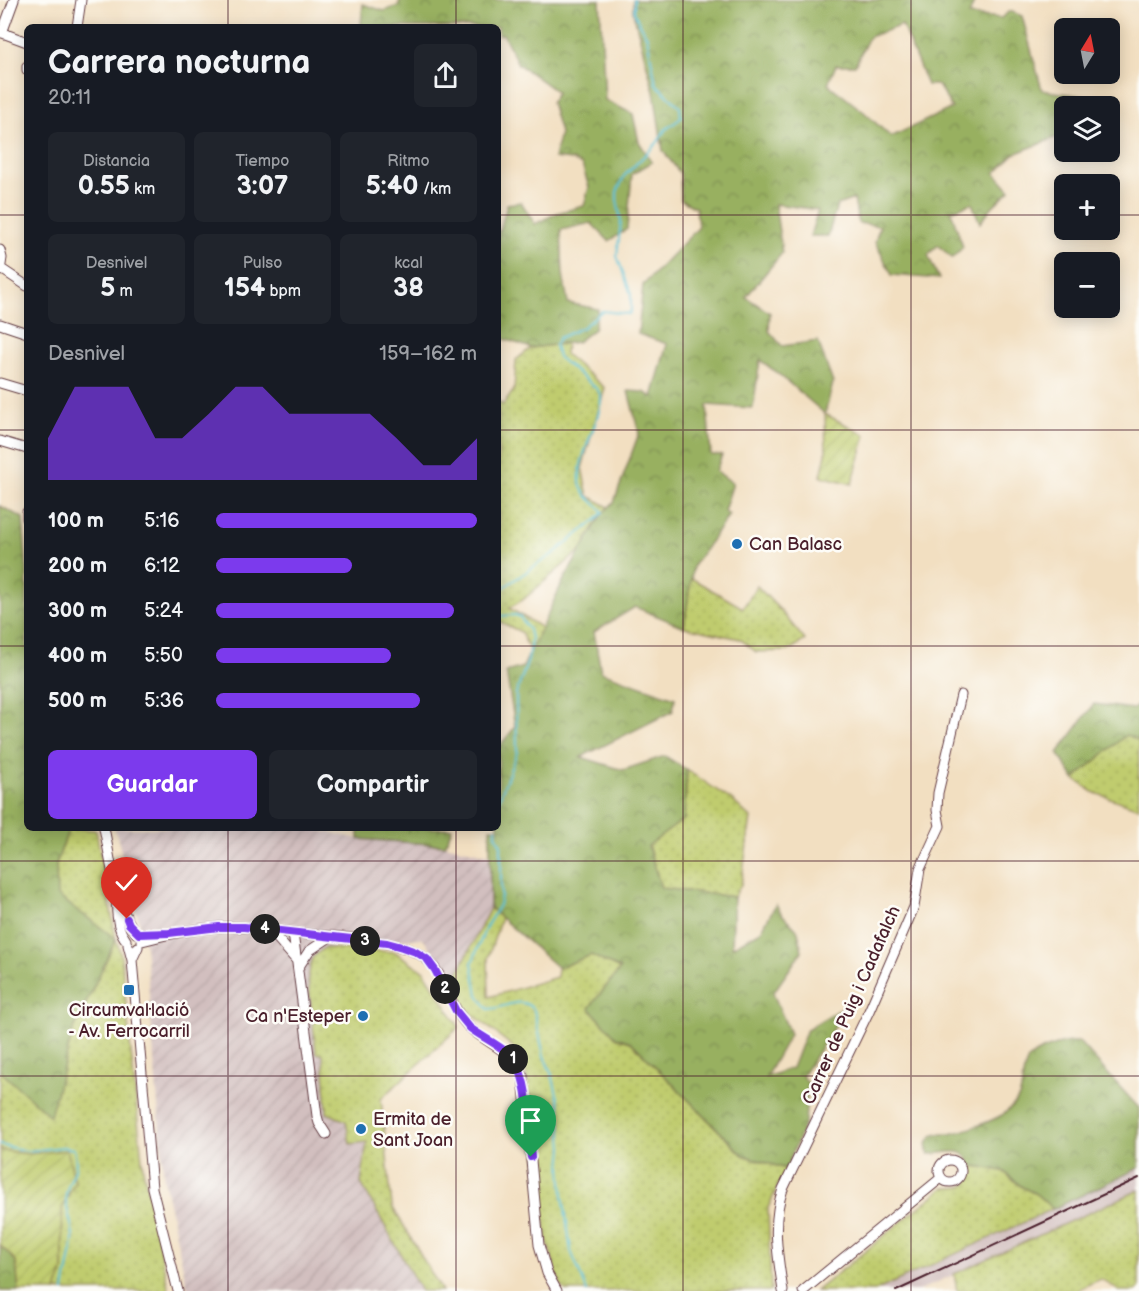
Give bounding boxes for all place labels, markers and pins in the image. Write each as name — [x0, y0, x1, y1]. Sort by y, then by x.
place label: Can Balasc — [749, 534, 842, 555]
marker: Can Balasc — [730, 537, 744, 551]
pin — [101, 857, 152, 919]
pin: 4 — [250, 914, 280, 944]
pin: 3 — [350, 926, 380, 956]
pin: 2 — [430, 974, 460, 1004]
marker: Circumval·lació - Av. Ferrocarril — [122, 983, 136, 997]
place label: Circumval·lació - Av. Ferrocarril — [68, 1000, 190, 1042]
place label: Ca n'Esteper — [245, 1006, 351, 1027]
marker: Ca n'Esteper — [356, 1009, 370, 1023]
pin: 1 — [498, 1044, 528, 1074]
pin — [505, 1095, 556, 1157]
place label: Ermita de Sant Joan — [373, 1109, 453, 1151]
marker: Ermita de Sant Joan — [354, 1122, 368, 1136]

